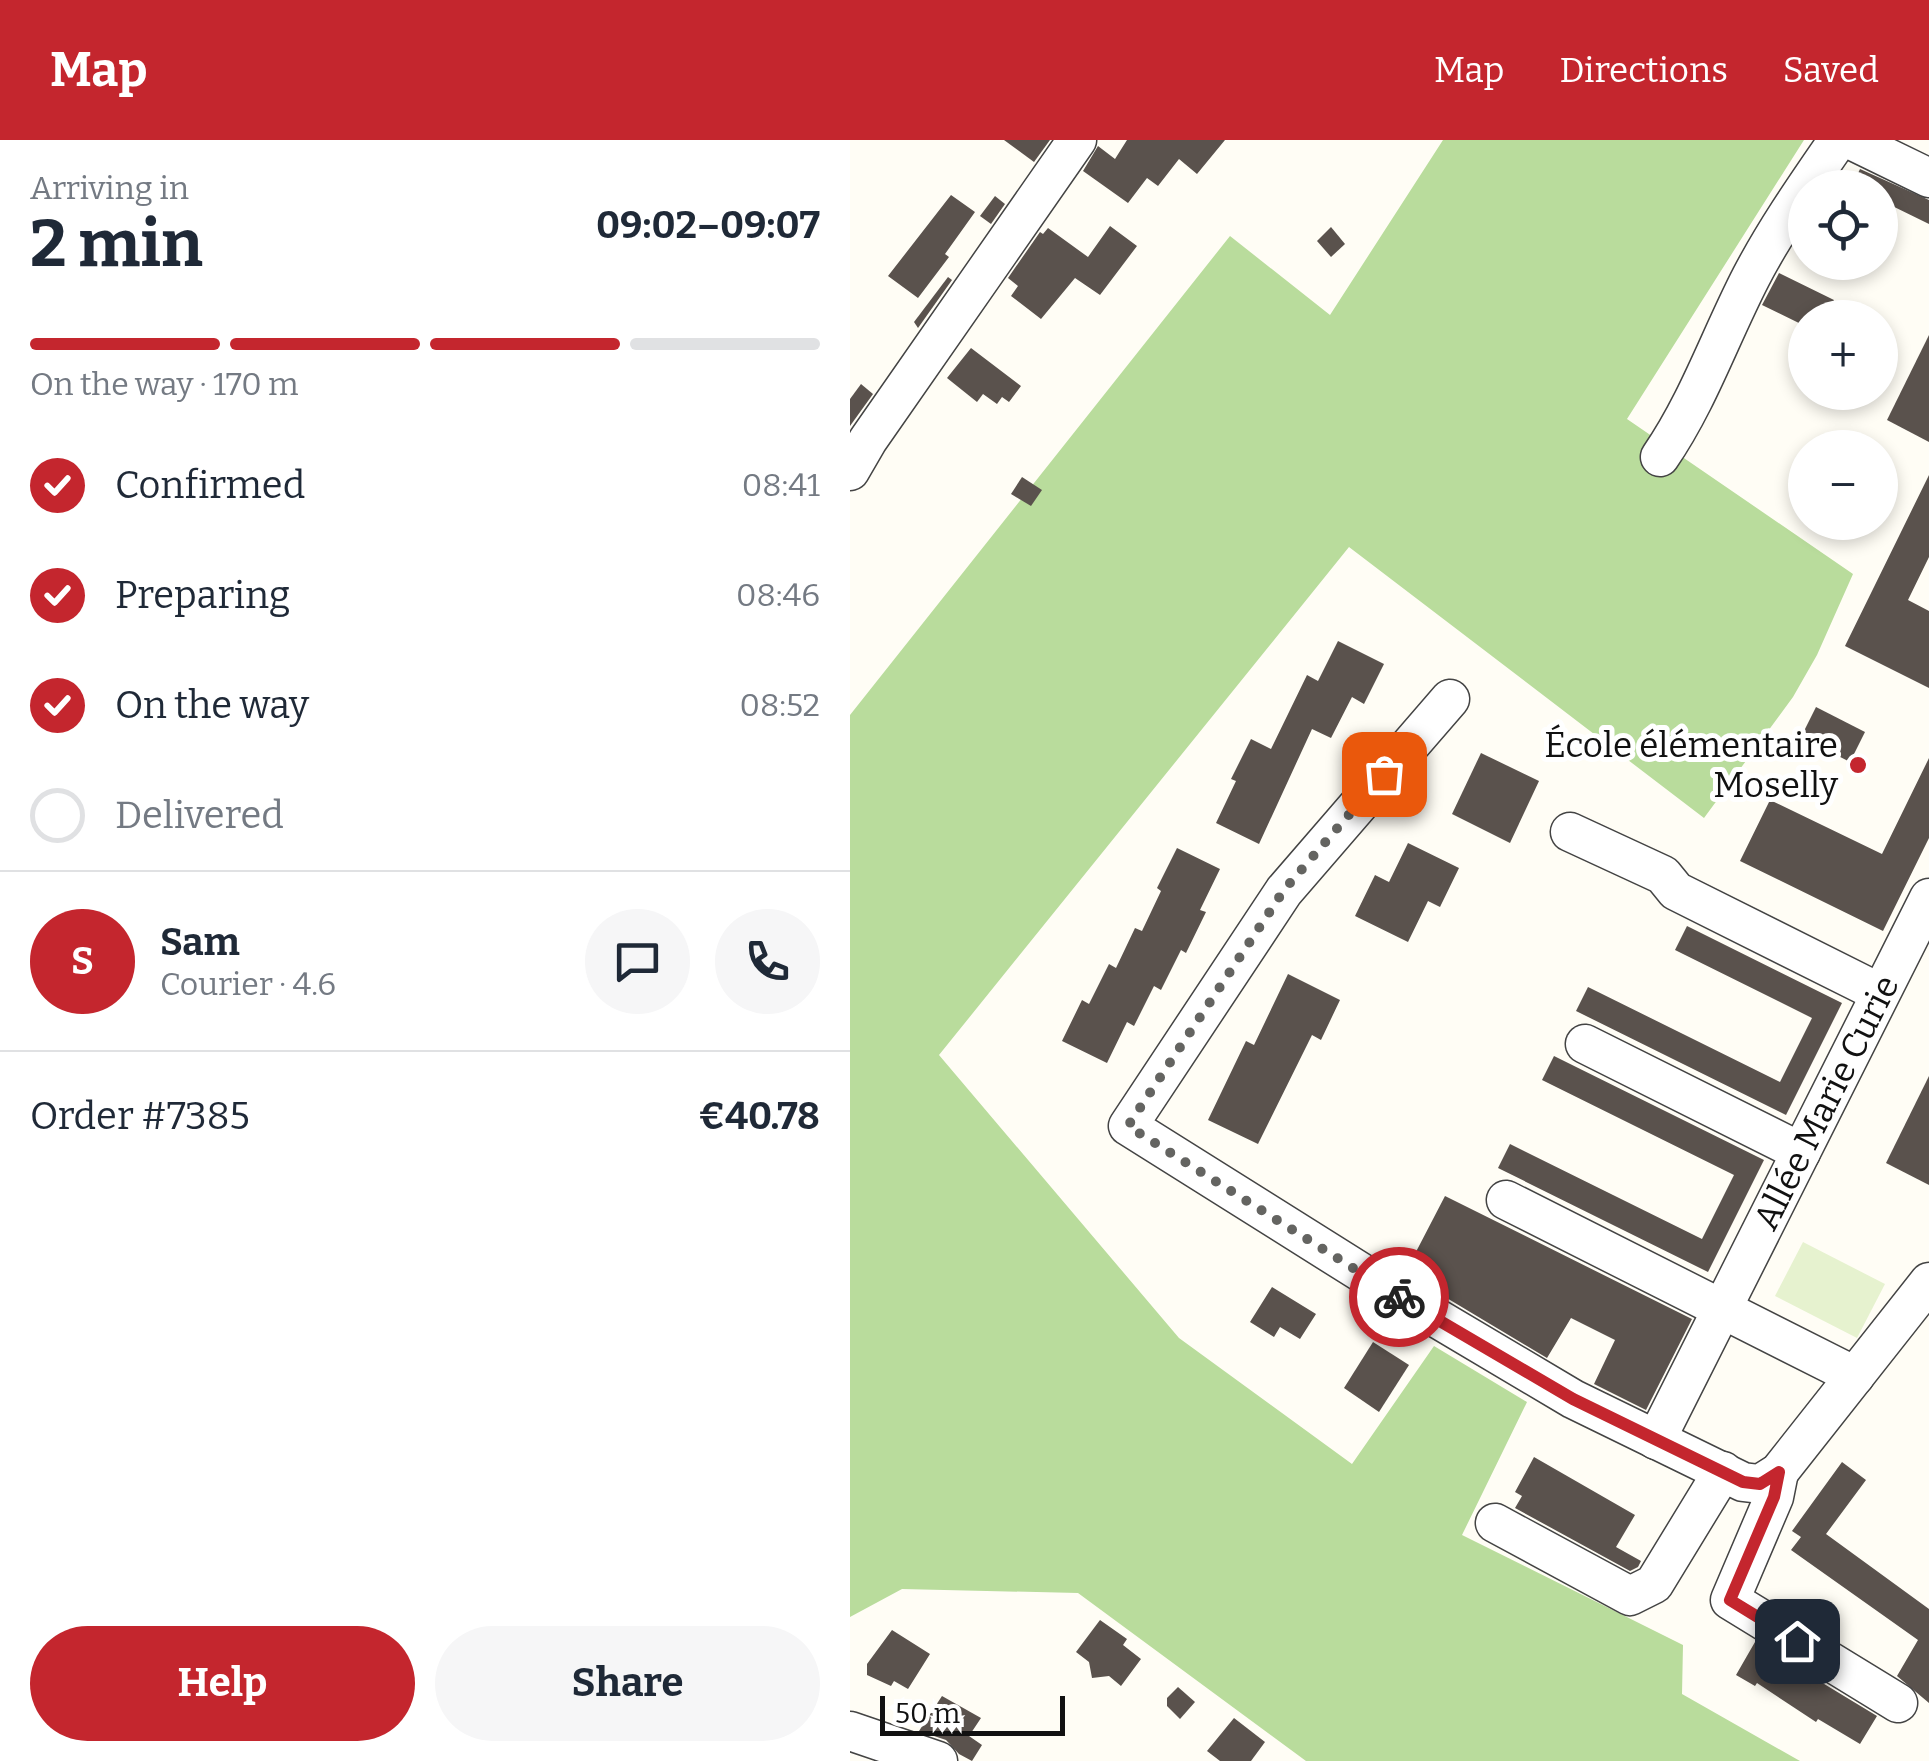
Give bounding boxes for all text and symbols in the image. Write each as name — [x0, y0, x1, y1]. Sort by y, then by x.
text: Map — [50, 41, 147, 99]
text: Map — [1434, 49, 1504, 91]
text: Directions — [1559, 49, 1728, 91]
text: Saved — [1783, 49, 1879, 91]
text: Arriving in — [30, 169, 189, 207]
map controls — [1788, 170, 1898, 540]
button: locate — [1788, 170, 1898, 280]
text: 09:02–09:07 — [596, 202, 820, 248]
text: 2 min — [30, 205, 203, 283]
button: + — [1788, 300, 1898, 410]
text: On the way · 170 m — [30, 365, 299, 403]
button: − — [1788, 430, 1898, 540]
icon: check — [30, 458, 85, 513]
text: Confirmed — [115, 462, 305, 508]
text: 08:41 — [742, 466, 820, 504]
icon: check — [30, 568, 85, 623]
text: Preparing — [115, 572, 290, 618]
text: 08:46 — [736, 576, 820, 614]
icon: check — [30, 678, 85, 733]
text: On the way — [115, 682, 309, 728]
text: 08:52 — [740, 686, 820, 724]
place label: École élémentaire Moselly — [1544, 724, 1838, 806]
pin — [1342, 732, 1427, 817]
icon: bag — [1357, 747, 1412, 802]
marker: École élémentaire Moselly — [1847, 754, 1869, 776]
text: Delivered — [115, 792, 284, 838]
button: chat — [585, 909, 690, 1014]
button: phone — [715, 909, 820, 1014]
text: Sam — [160, 919, 240, 965]
text: S — [71, 938, 94, 984]
text: Courier · 4.6 — [160, 965, 336, 1003]
street label: Allée Marie Curie — [1744, 968, 1908, 1237]
text: Order #7385 — [30, 1093, 250, 1139]
text: €40.78 — [699, 1093, 820, 1139]
courier — [1349, 1247, 1449, 1347]
icon: bike — [1372, 1270, 1427, 1325]
pin — [1755, 1599, 1840, 1684]
icon: home — [1770, 1614, 1825, 1669]
button: Help — [30, 1626, 415, 1741]
button: Share — [435, 1626, 820, 1741]
scale bar — [880, 1691, 1065, 1736]
text: 50 m — [895, 1697, 960, 1730]

